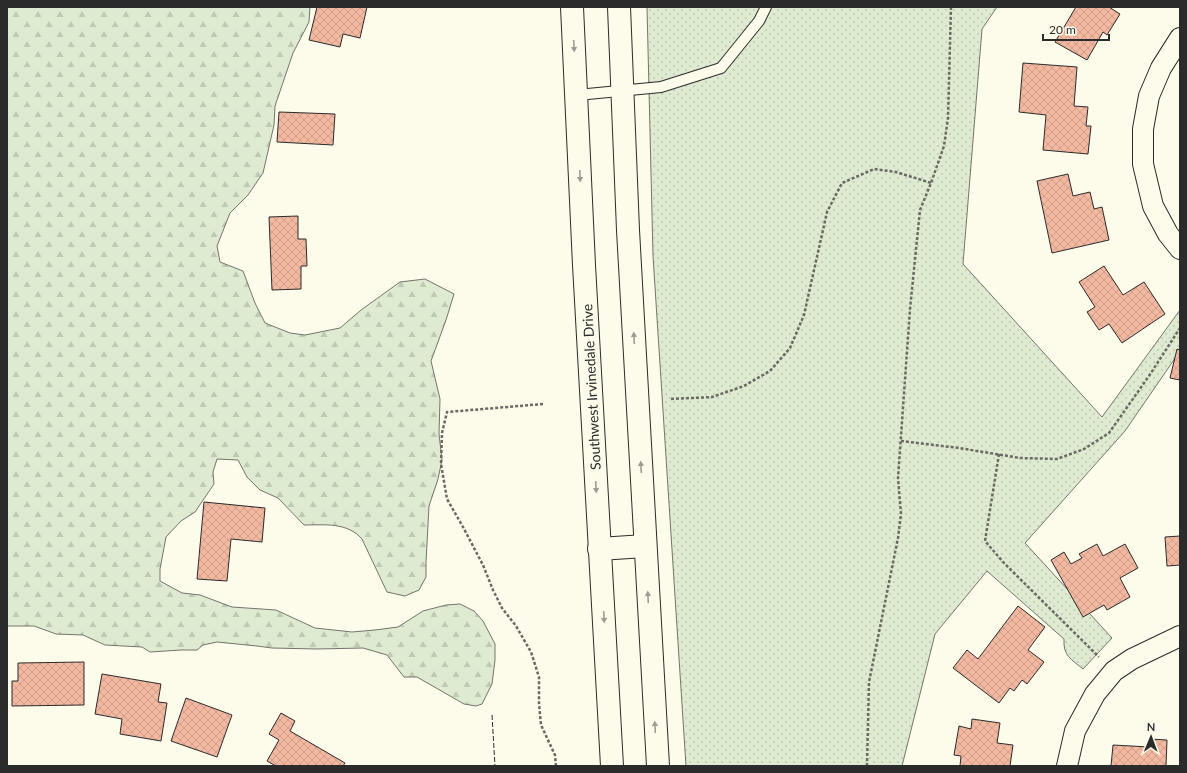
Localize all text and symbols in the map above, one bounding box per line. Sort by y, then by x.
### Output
scale bar [1043,16,1109,42]
text: 20 m [1049,22,1076,37]
one-way arrow [571,40,578,52]
one-way arrow [577,170,584,182]
street label: Southwest Irvinedale Drive [578,304,604,470]
one-way arrow [630,332,637,344]
one-way arrow [638,460,644,473]
one-way arrow [593,481,599,494]
one-way arrow [645,591,652,603]
one-way arrow [600,611,607,623]
north arrow [1131,717,1171,757]
text: N [1147,720,1156,733]
one-way arrow [652,721,659,733]

